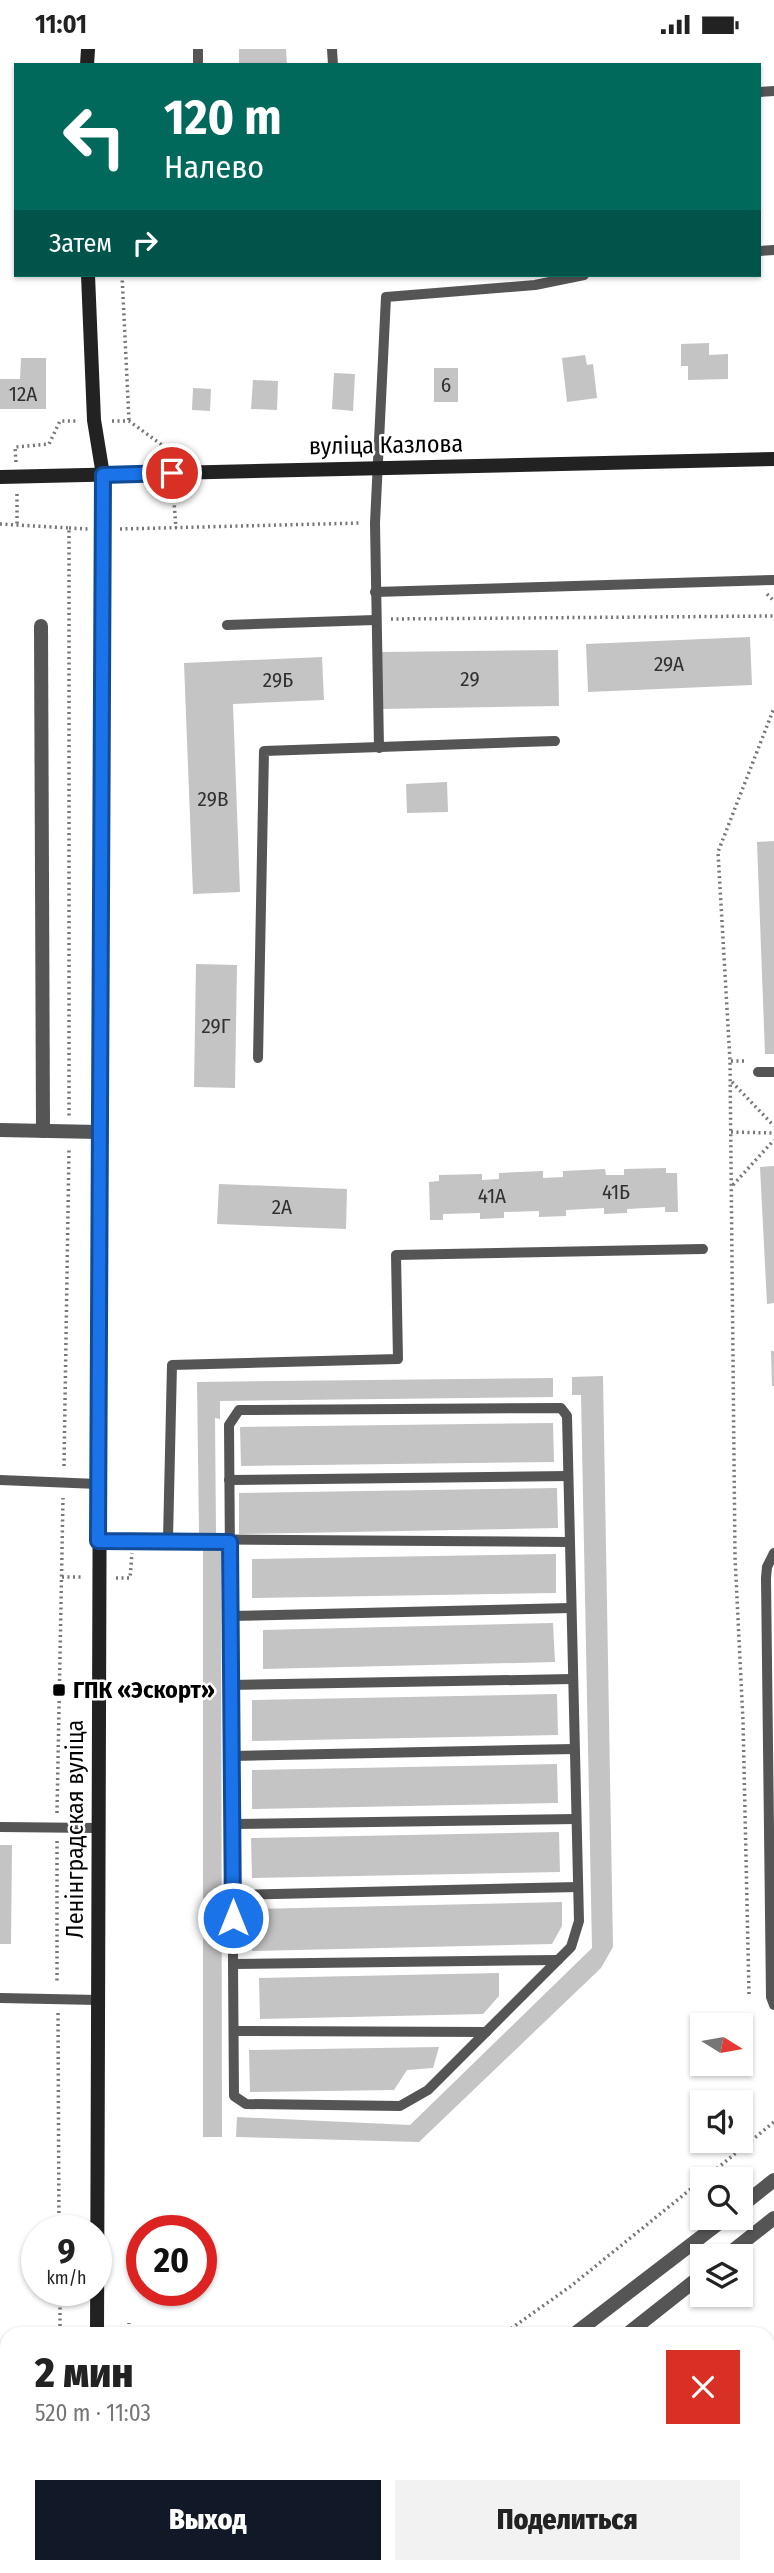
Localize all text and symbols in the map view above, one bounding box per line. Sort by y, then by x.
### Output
text: 11:01 [35,9,87,40]
text: 120 m [164,88,282,147]
icon: left [49,91,140,182]
text: Налево [164,148,264,186]
icon: right [126,224,164,262]
text: Затем [49,228,112,259]
house number: 6 [441,372,451,398]
house number: 12А [9,381,37,407]
street label: вуліца Казлова [309,430,463,460]
pin [142,443,202,503]
icon: arrive [153,454,191,492]
house number: 29А [654,651,684,677]
house number: 29 [460,666,480,692]
house number: 29Б [263,667,293,693]
house number: 29В [198,786,228,812]
house number: 29Г [202,1013,231,1039]
house number: 41Б [602,1179,630,1205]
house number: 41А [478,1183,506,1209]
house number: 2А [272,1194,292,1220]
place label: ГПК «Эскорт» [73,1676,215,1704]
marker: ГПК «Эскорт» [51,1682,67,1698]
street label: Ленінградская вуліца [61,1720,89,1938]
position arrow [196,1881,270,1955]
north arrow [690,2013,752,2075]
map controls [690,2013,753,2307]
button: sound [690,2090,753,2153]
button: search [690,2167,753,2230]
speed limit sign: 20 [126,2215,217,2306]
text: 9 [57,2230,76,2272]
button: layers [690,2244,753,2307]
text: km/h [46,2267,87,2289]
text: 2 мин [35,2348,134,2398]
button: close [666,2350,740,2424]
text: 520 m · 11:03 [35,2399,151,2427]
button: Выход [35,2480,381,2560]
button: Поделиться [395,2480,740,2560]

